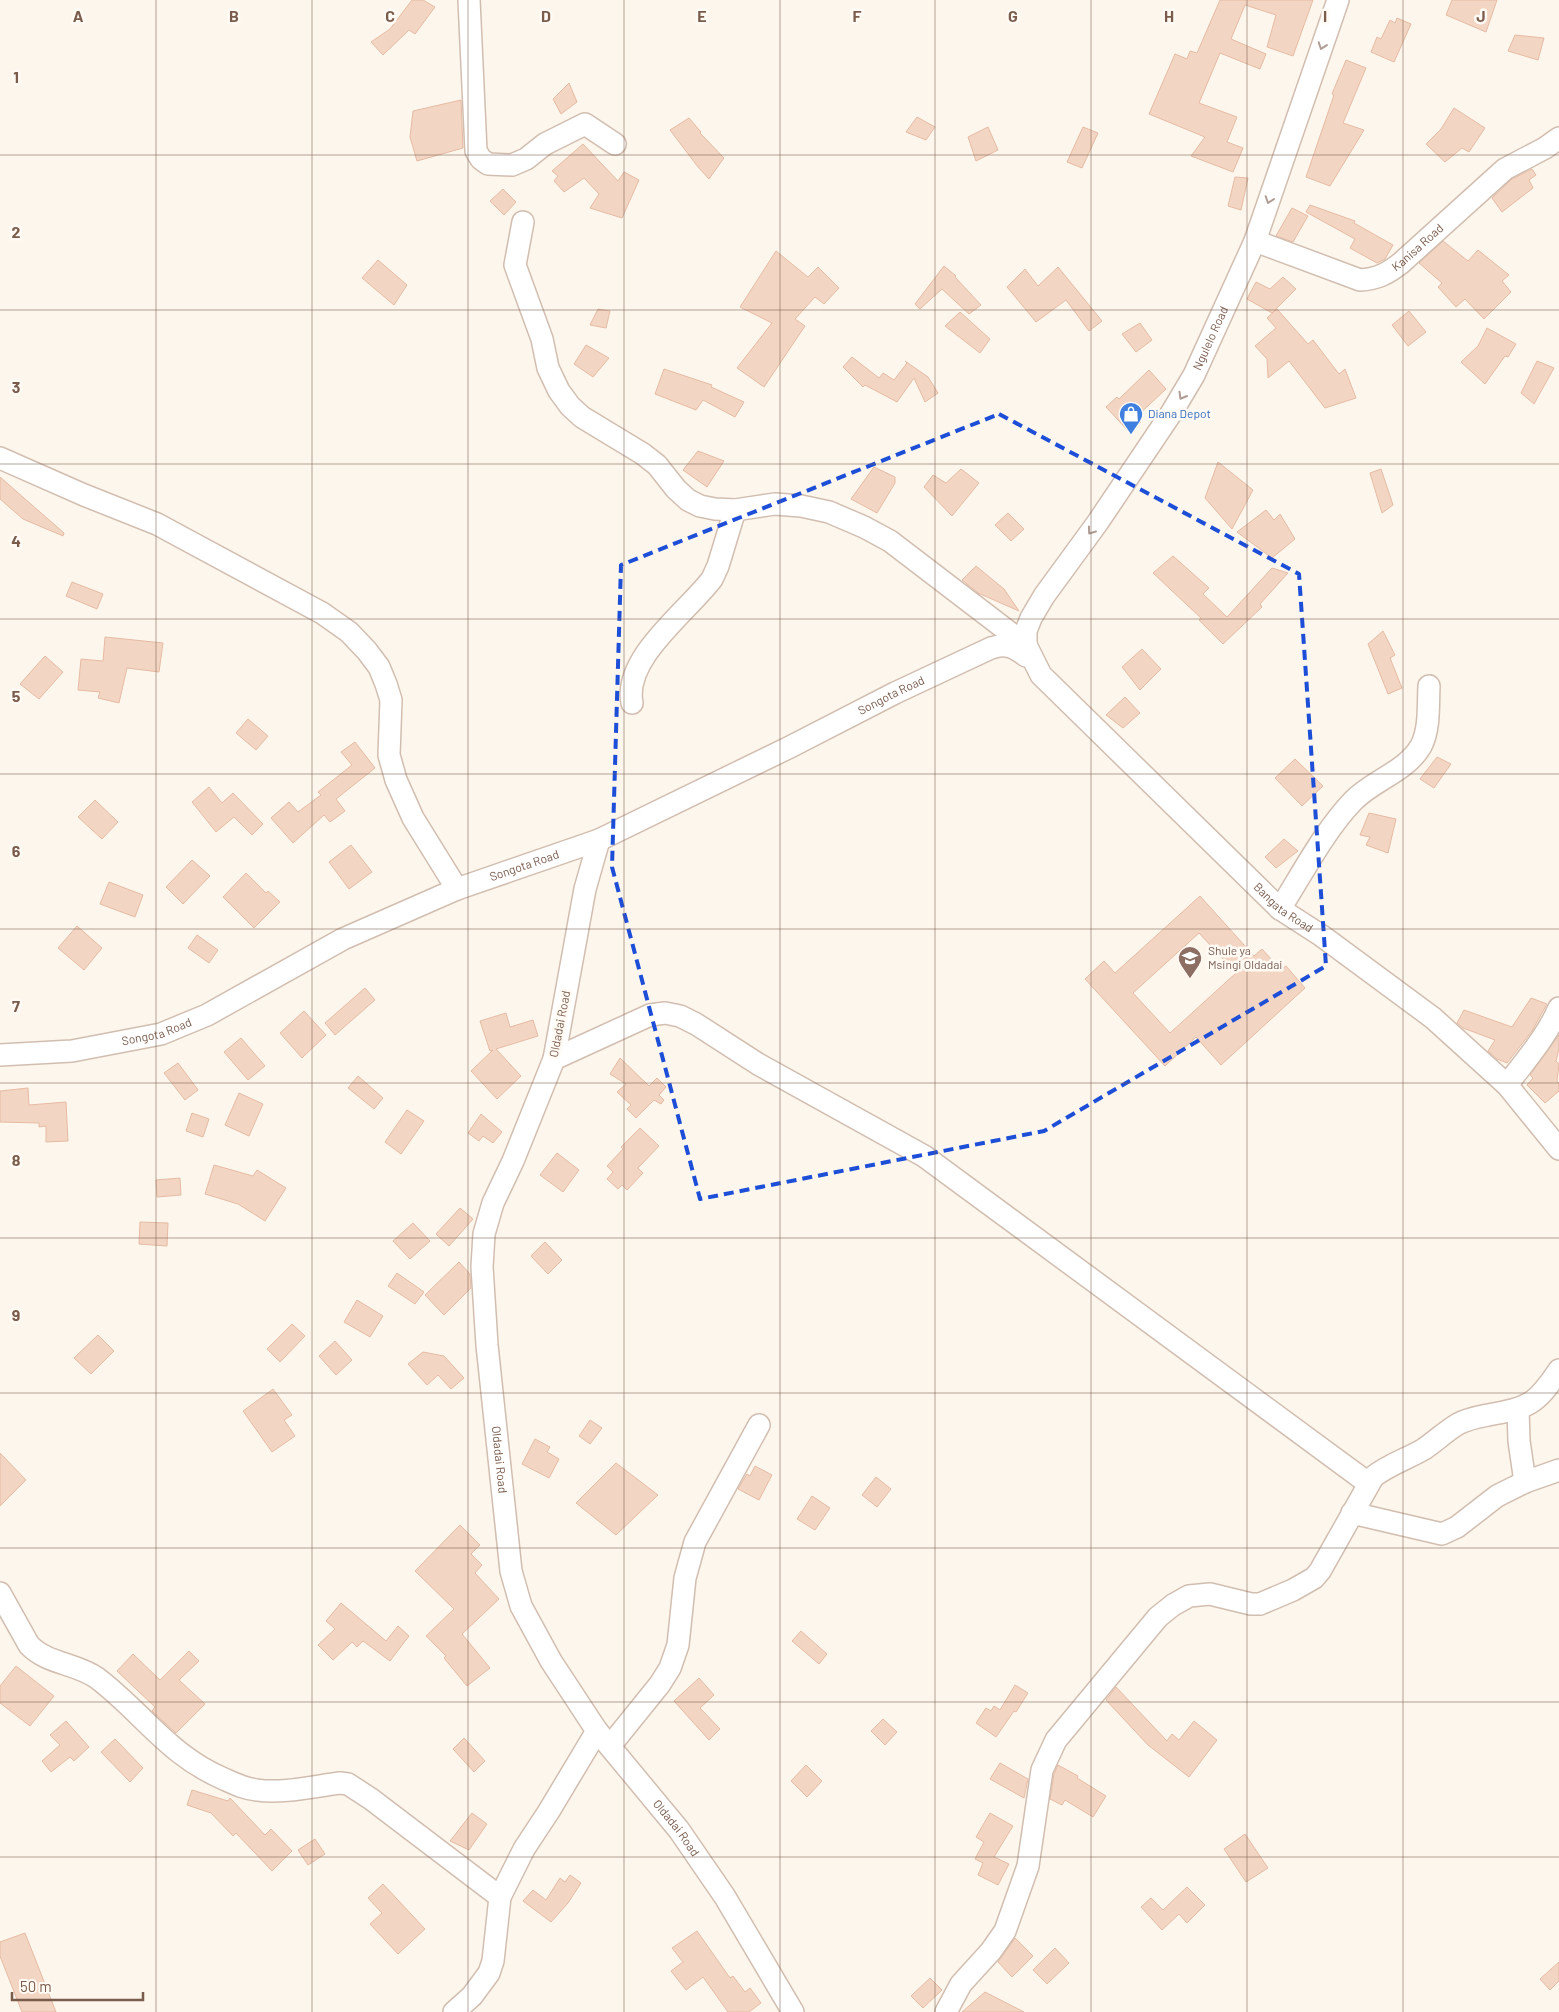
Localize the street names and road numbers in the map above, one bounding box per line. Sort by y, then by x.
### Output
street label: Kanisa Road [1389,220,1446,273]
street label: Ngulelo Road [1189,304,1230,372]
street label: Songota Road [855,672,926,717]
street label: Songota Road [488,846,561,883]
street label: Bangata Road [1251,879,1316,934]
street label: Oldadai Road [546,989,572,1058]
street label: Songota Road [120,1014,193,1047]
street label: Oldadai Road [490,1425,511,1494]
street label: Oldadai Road [651,1796,703,1859]

